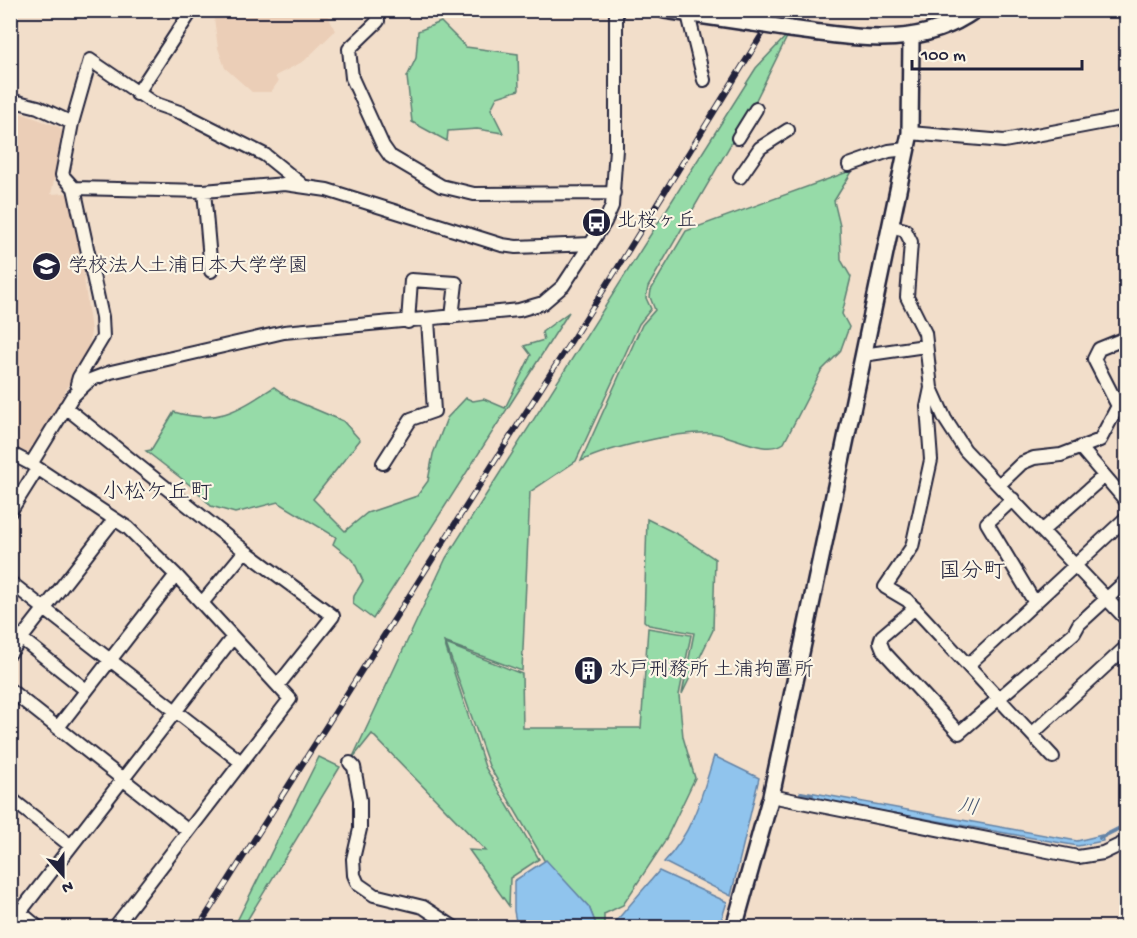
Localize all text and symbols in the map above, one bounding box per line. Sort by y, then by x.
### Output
scale bar [912,33,1082,71]
text: 100 m [920,46,966,67]
bus stop icon: 北桜ヶ丘 [580,206,612,238]
place label: 北桜ヶ丘 [617,210,697,234]
school or university icon: 学校法人土浦日本大学学園 [31,251,63,283]
place label: 学校法人土浦日本大学学園 [68,255,308,279]
district label: 小松ケ丘町 [102,480,212,507]
district label: 国分町 [939,560,1005,586]
building icon: 水戸刑務所 土浦拘置所 [572,655,604,687]
place label: 水戸刑務所 土浦拘置所 [609,658,814,683]
water label: 川 [955,794,981,823]
north arrow [33,845,93,905]
text: N [58,875,75,897]

